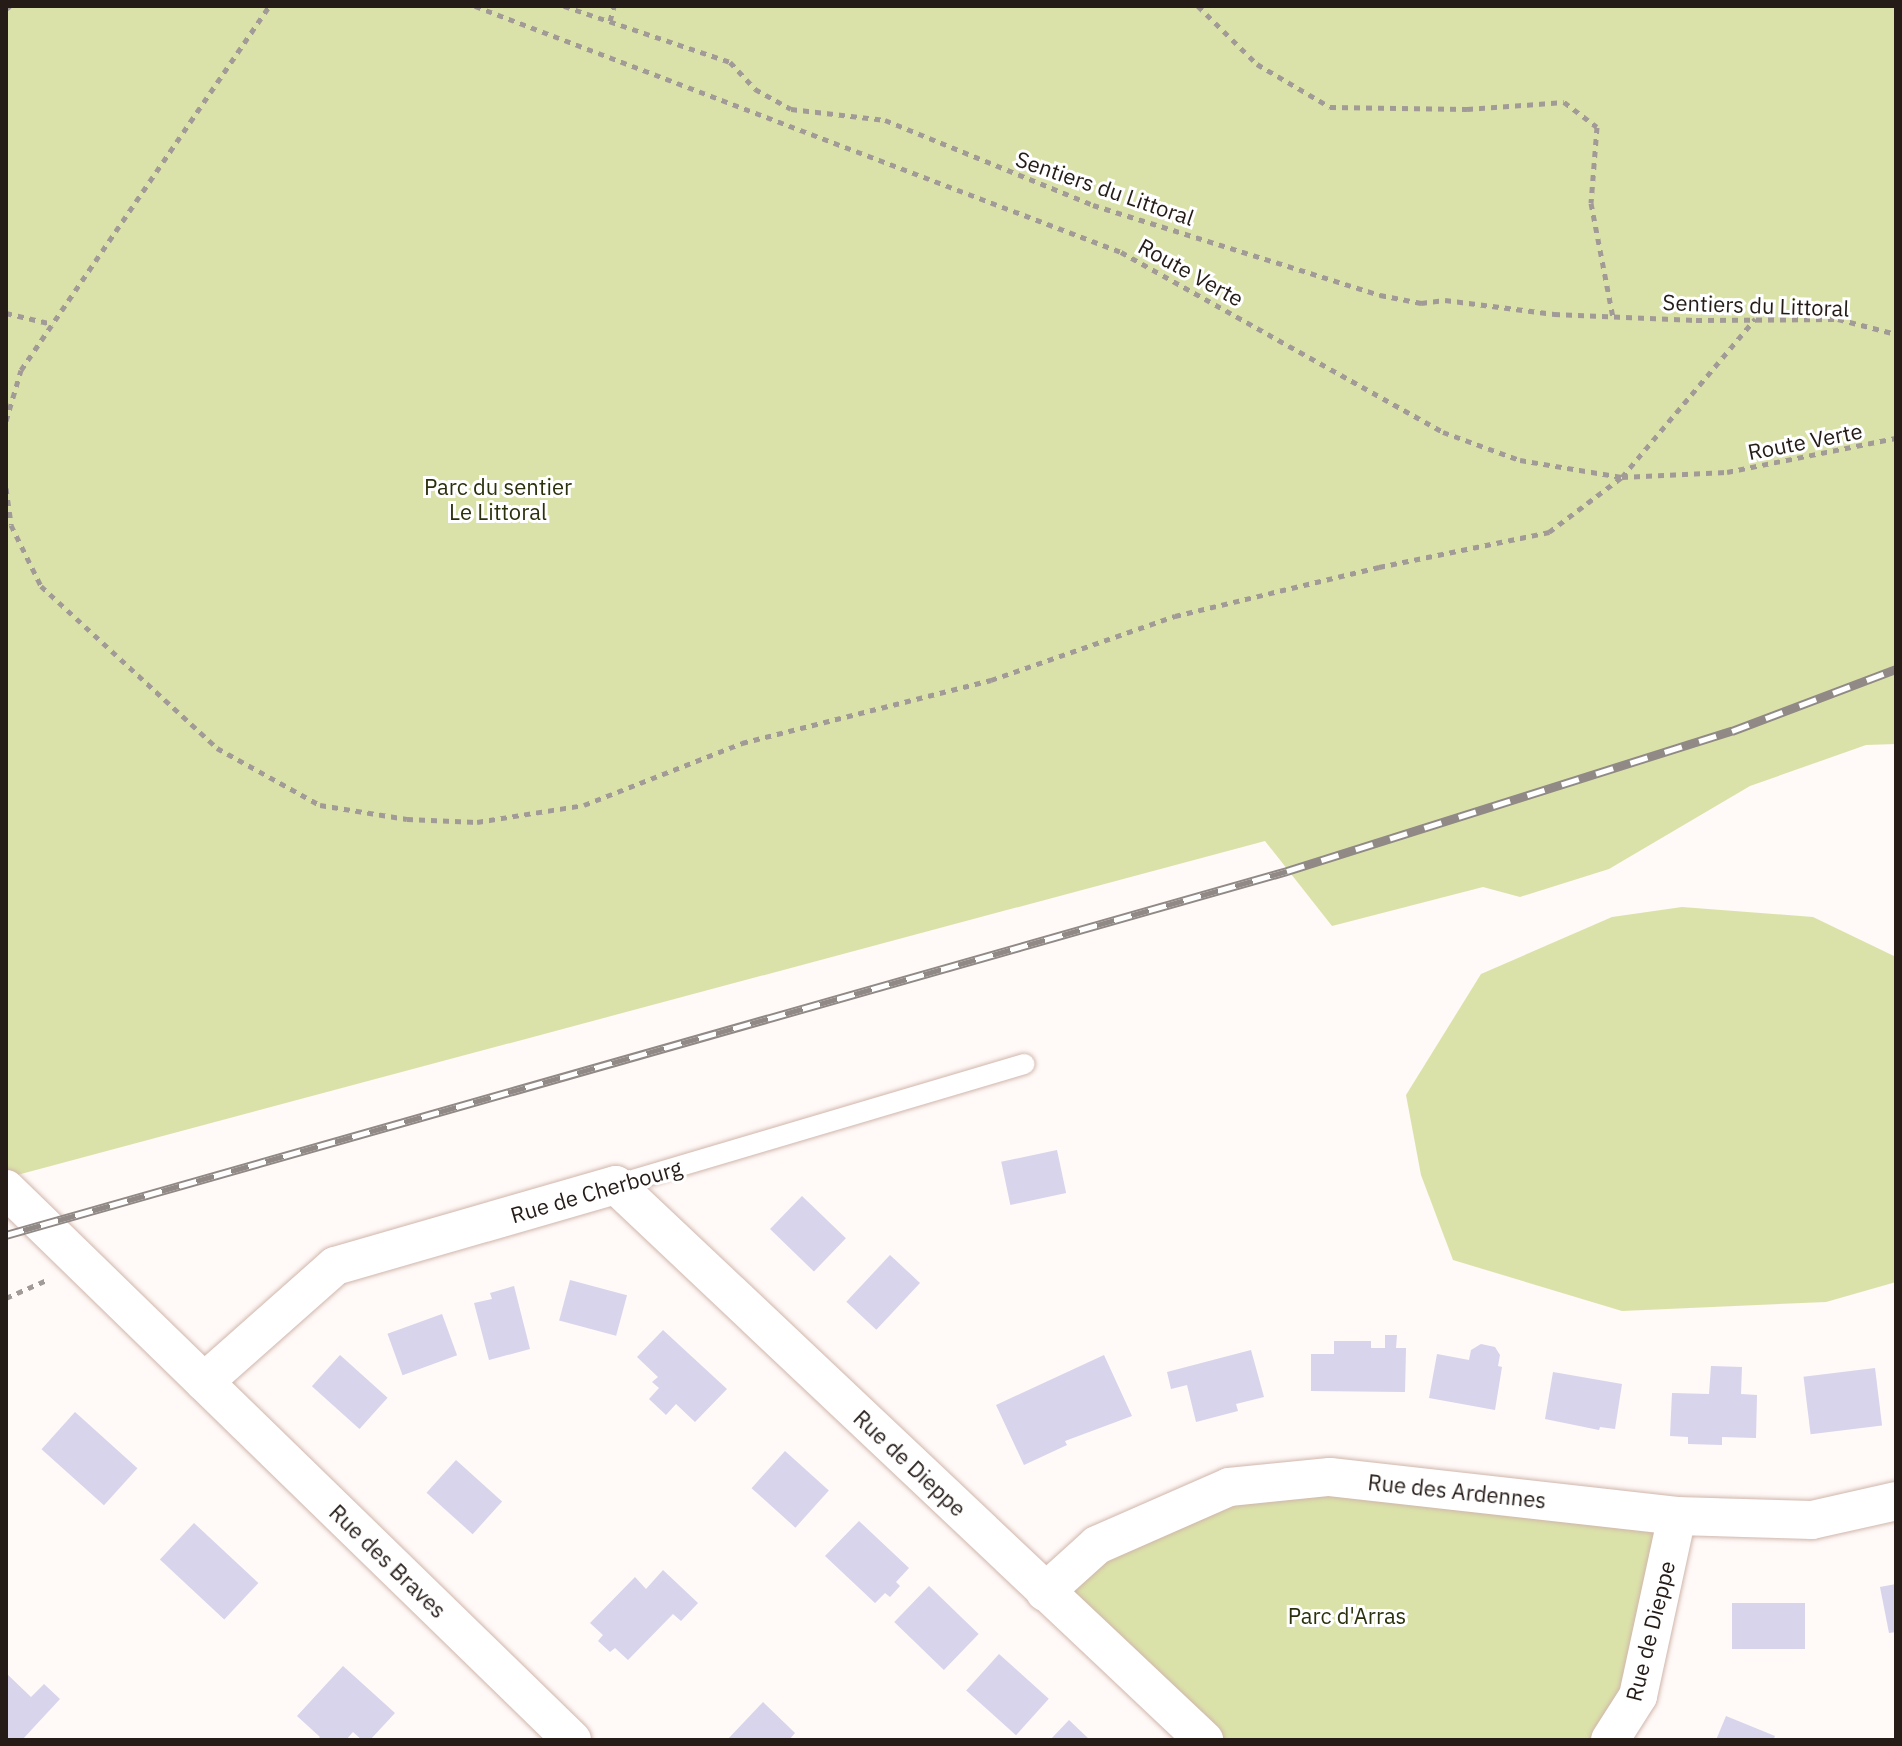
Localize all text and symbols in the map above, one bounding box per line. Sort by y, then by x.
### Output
street label: Sentiers du Littoral [1012,145,1198,231]
street label: Route Verte [1134,232,1248,312]
street label: Sentiers du Littoral [1662,289,1850,321]
street label: Route Verte [1745,417,1865,465]
park label: Parc du sentier Le Littoral [424,473,572,524]
street label: Rue de Cherbourg [507,1154,685,1228]
street label: Rue de Dieppe [848,1404,972,1522]
street label: Rue des Ardennes [1366,1469,1548,1513]
street label: Rue des Braves [324,1499,452,1623]
street label: Rue de Dieppe [1620,1558,1680,1704]
park label: Parc d'Arras [1288,1603,1406,1629]

